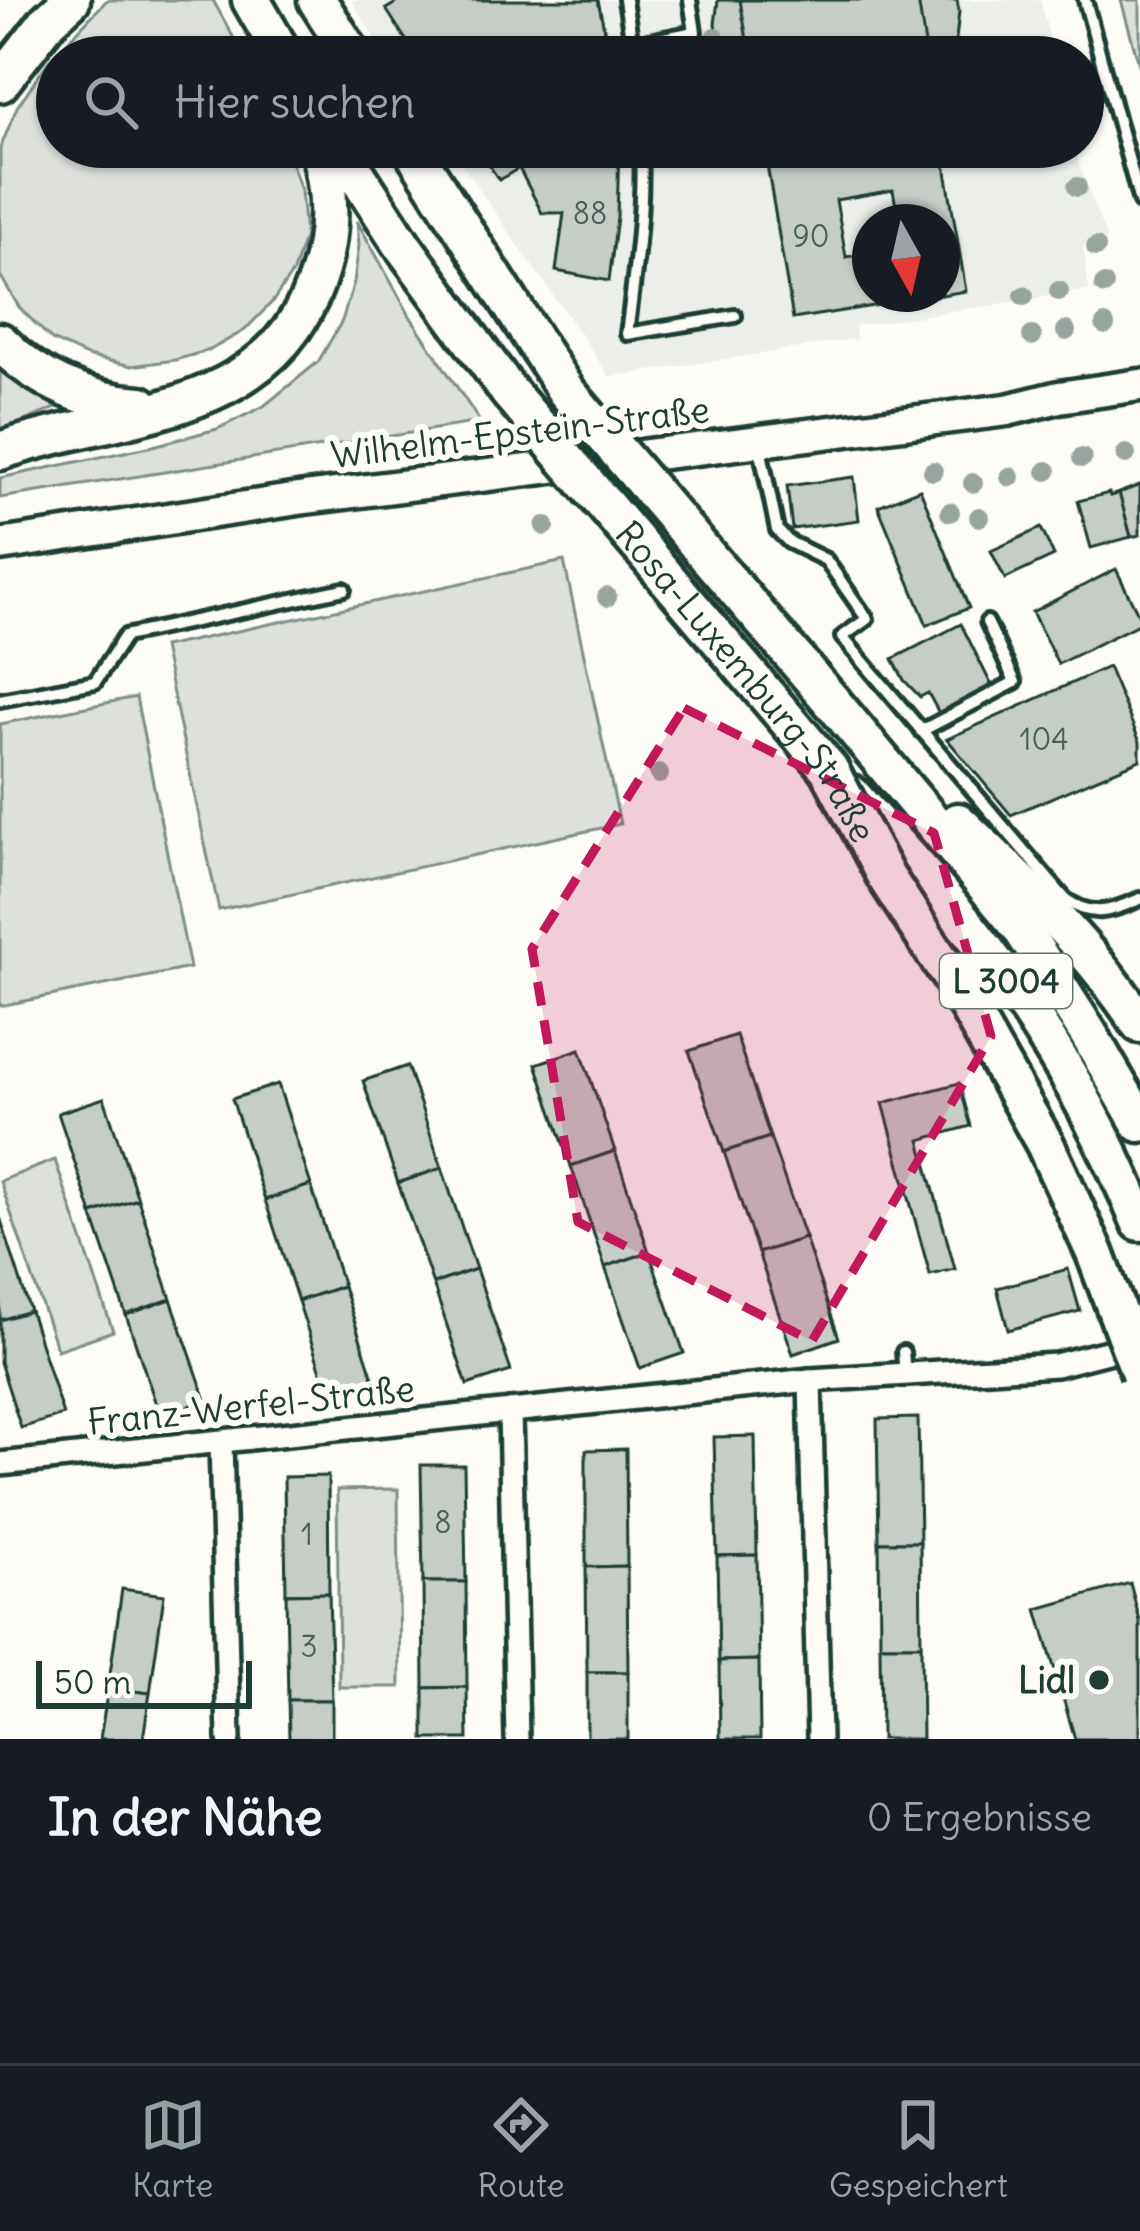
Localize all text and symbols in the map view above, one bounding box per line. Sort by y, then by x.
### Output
search box [36,36,1104,168]
icon: search [78,69,144,135]
text: Hier suchen [174,74,415,130]
house number: 88 [573,194,607,232]
north arrow [852,204,960,312]
house number: 90 [793,217,830,255]
street label: Wilhelm-Epstein-Straße [328,387,712,478]
street label: Rosa-Luxemburg-Straße [606,512,885,850]
house number: 104 [1020,720,1069,758]
road number: L 3004 [940,954,1072,1008]
street label: Franz-Werfel-Straße [85,1366,417,1445]
house number: 8 [434,1503,452,1541]
house number: 1 [301,1515,313,1553]
house number: 3 [300,1627,318,1665]
scale bar [36,1655,252,1708]
place label: Lidl [1018,1658,1075,1703]
text: 50 m [54,1661,131,1703]
marker: Lidl [1086,1667,1112,1693]
text: In der Nähe [48,1785,323,1849]
text: 0 Ergebnisse [867,1793,1092,1842]
tab: Karte [132,2092,213,2206]
tab: Route [478,2092,565,2206]
tab: Gespeichert [829,2092,1008,2206]

